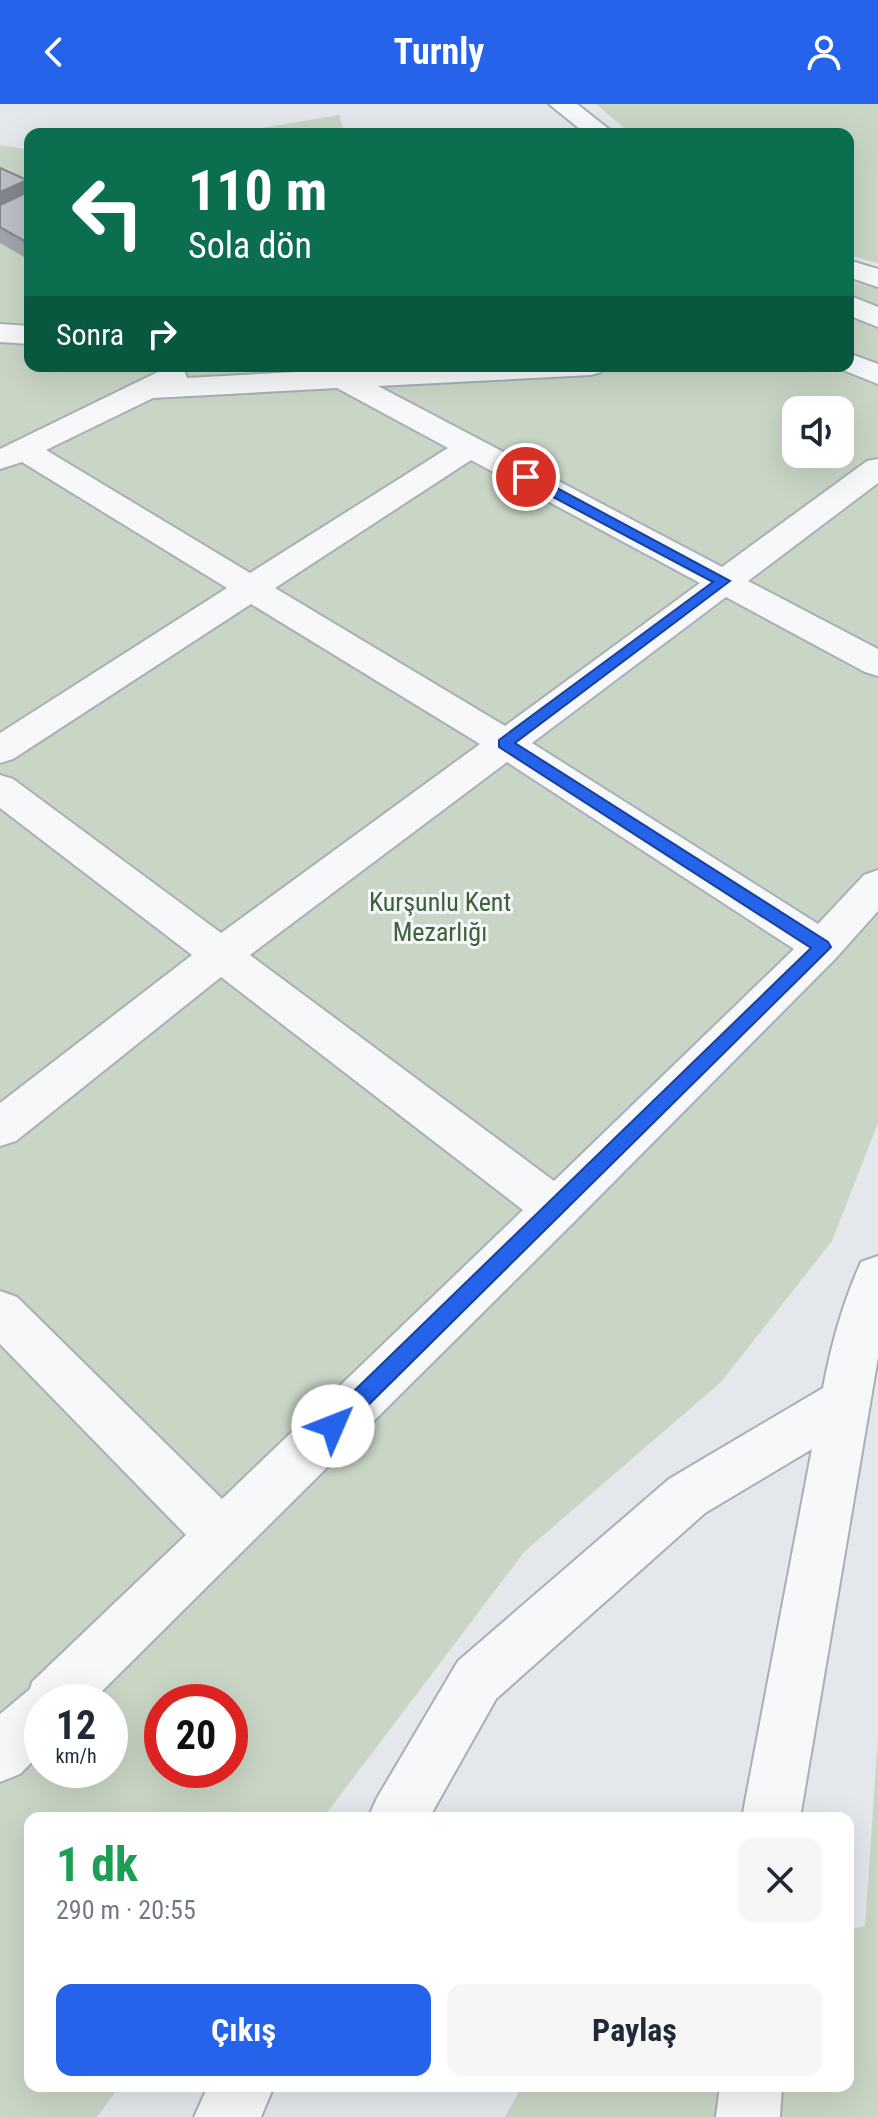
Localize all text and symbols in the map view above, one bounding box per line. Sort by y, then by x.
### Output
icon: back [32,30,76,74]
icon: person [802,30,846,74]
text: Turnly [394,31,484,73]
text: 110 m [188,158,327,224]
icon: left [56,160,160,264]
text: Sola dön [188,225,312,267]
icon: right [140,312,184,356]
text: Sonra [56,317,124,352]
map controls [782,396,854,468]
button: sound [782,396,854,468]
pin [492,443,560,511]
icon: arrive [504,455,548,499]
park label: Kurşunlu Kent Mezarlığı [369,887,511,947]
position arrow [291,1384,375,1468]
speed limit sign: 20 [144,1684,248,1788]
text: 12 [56,1702,96,1749]
text: km/h [55,1744,97,1768]
text: 1 dk [56,1836,138,1893]
button: close [738,1838,822,1922]
text: 290 m · 20:55 [56,1895,196,1925]
button: Çıkış [56,1984,431,2076]
button: Paylaş [447,1984,822,2076]

